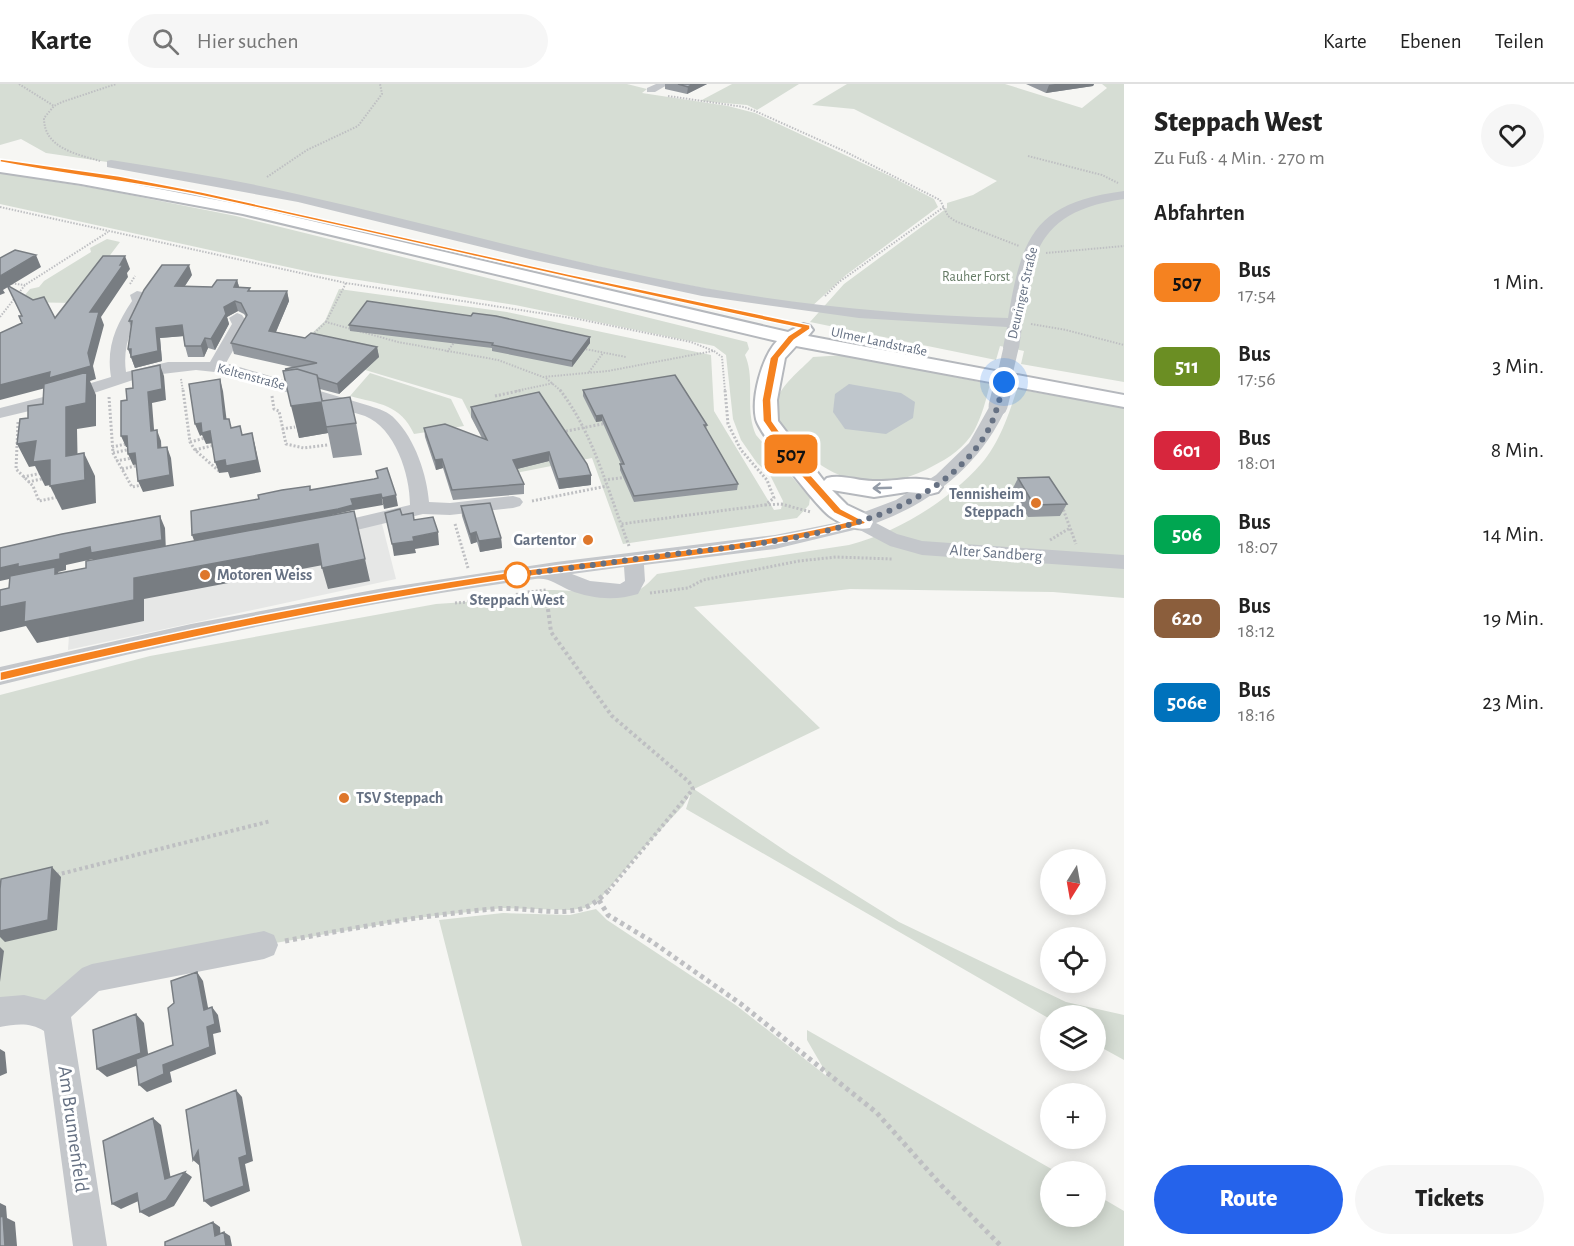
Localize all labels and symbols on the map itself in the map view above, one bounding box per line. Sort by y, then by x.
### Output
street label: Deuringer Straße [1006,246,1040,340]
park label: Rauher Forst [942,270,1011,284]
street label: Ulmer Landstraße [830,325,928,359]
street label: Keltenstraße [215,361,287,393]
your location [989,367,1019,397]
line badge: 507 [756,434,826,473]
one-way arrow [873,483,893,494]
place label: Tennisheim Steppach [949,486,1024,520]
marker: Tennisheim Steppach [1029,496,1043,510]
place label: Gartentor [513,532,576,548]
marker: Gartentor [581,533,595,547]
street label: Alter Sandberg [949,542,1043,564]
marker: Steppach West [504,562,530,588]
place label: Motoren Weiss [217,567,312,583]
marker: Motoren Weiss [198,568,212,582]
place label: Steppach West [470,592,565,608]
place label: TSV Steppach [356,790,443,806]
marker: TSV Steppach [337,791,351,805]
north arrow [1040,849,1106,915]
street label: Am Brunnenfeld [54,1064,92,1194]

